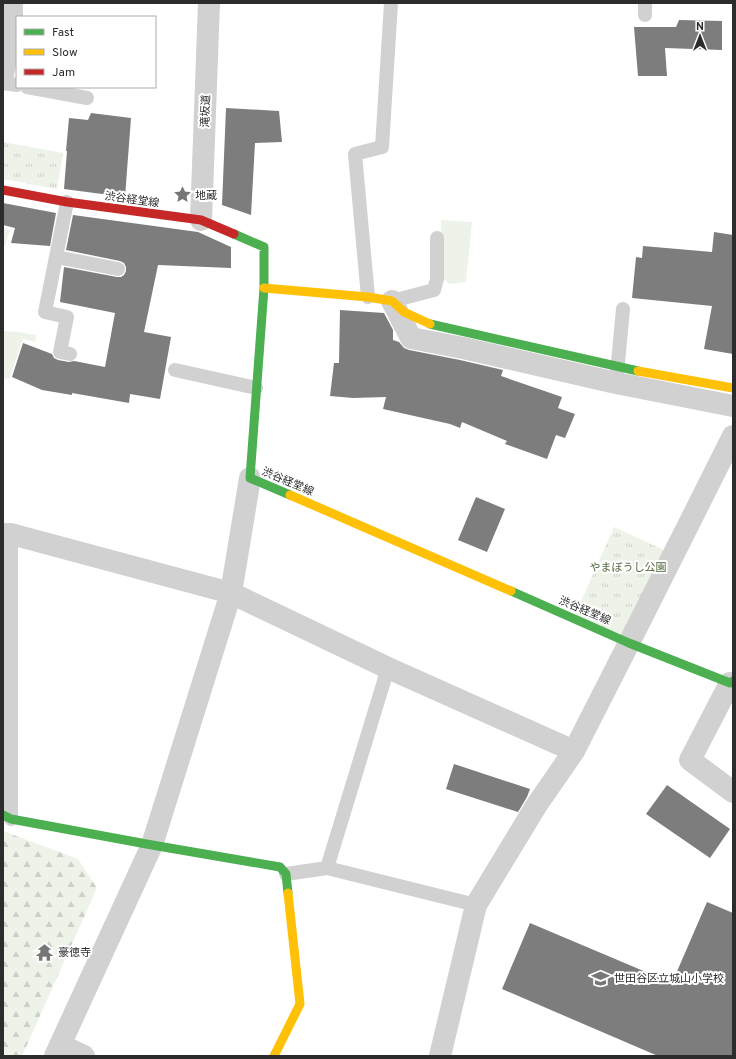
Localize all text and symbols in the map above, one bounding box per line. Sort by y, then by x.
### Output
legend [16,16,156,88]
north arrow [680,16,720,56]
text: N [696,20,704,34]
text: Fast [52,25,74,41]
text: Slow [52,45,78,61]
text: Jam [52,65,75,81]
street label: 滝坂道 [198,94,214,128]
place icon: 地蔵 [172,185,192,205]
street label: 渋谷経堂線 [104,189,160,211]
place label: 地蔵 [195,189,217,203]
street label: 渋谷経堂線 [260,465,316,499]
park label: やまぼうし公園 [590,561,667,575]
street label: 渋谷経堂線 [557,594,613,628]
temple icon: 豪徳寺 [35,942,55,962]
place label: 豪徳寺 [58,946,91,960]
school or university icon: 世田谷区立城山小学校 [591,968,611,988]
place label: 世田谷区立城山小学校 [614,972,724,986]

